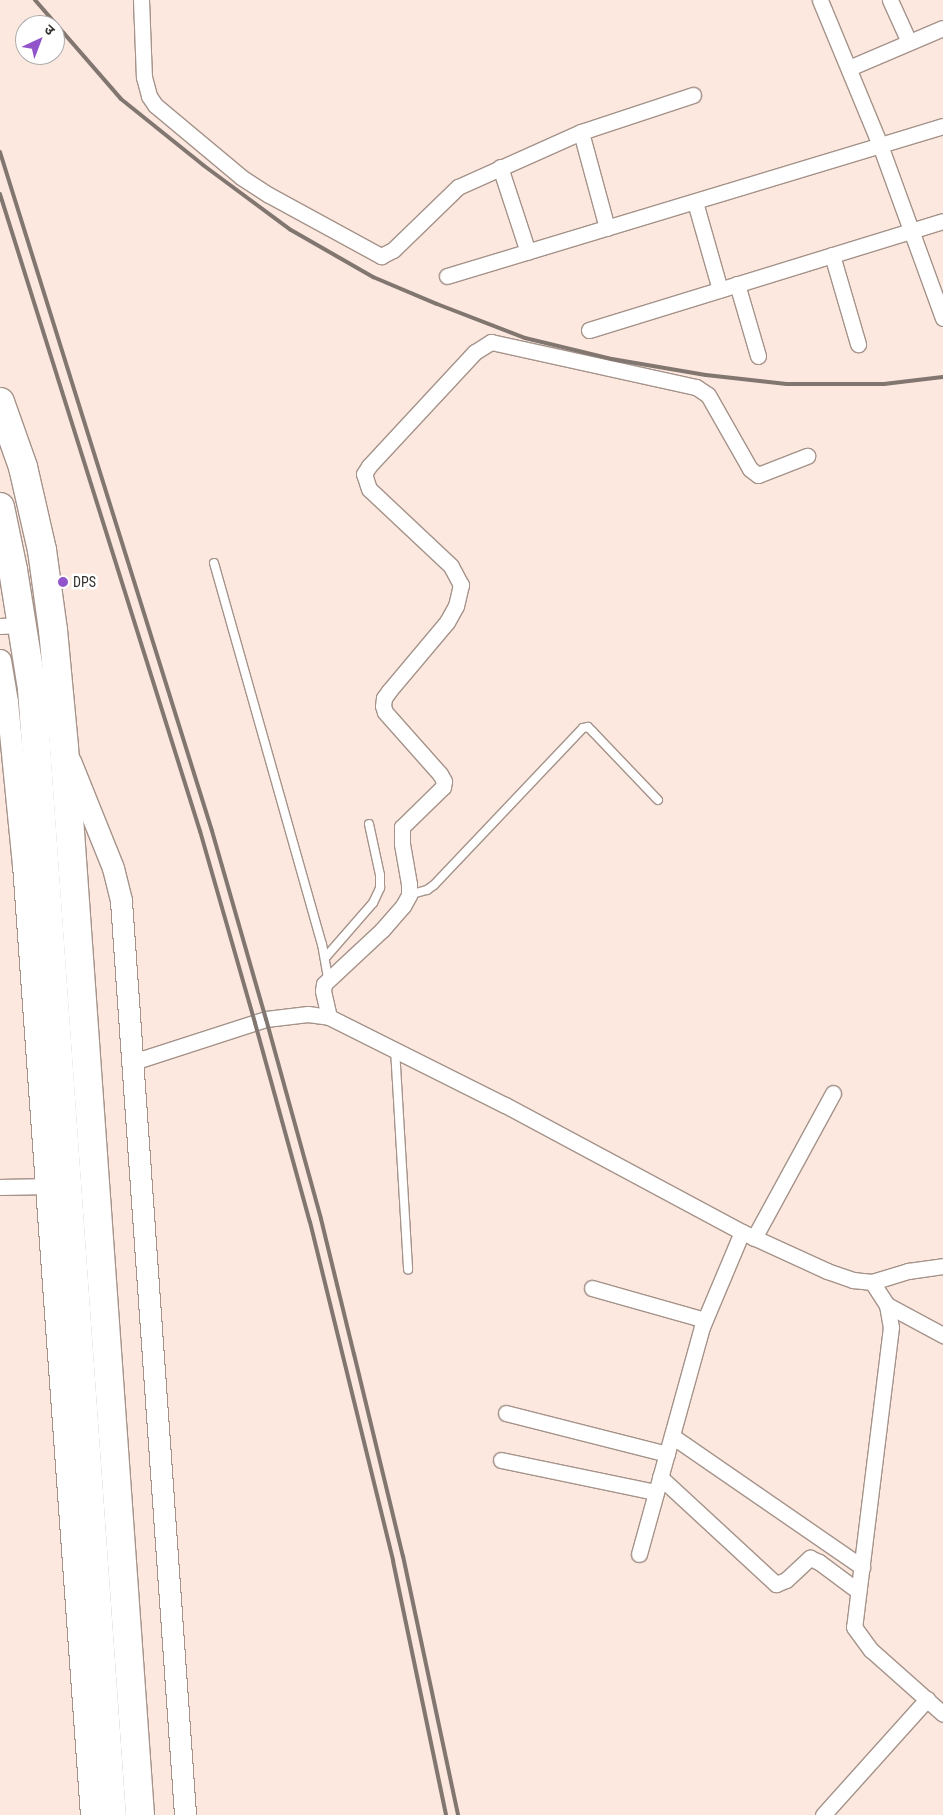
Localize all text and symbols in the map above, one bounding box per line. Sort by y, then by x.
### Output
north arrow [15,15,65,65]
text: उ [41,21,58,38]
place label: DPS [73,574,96,590]
marker: DPS [57,576,69,588]

